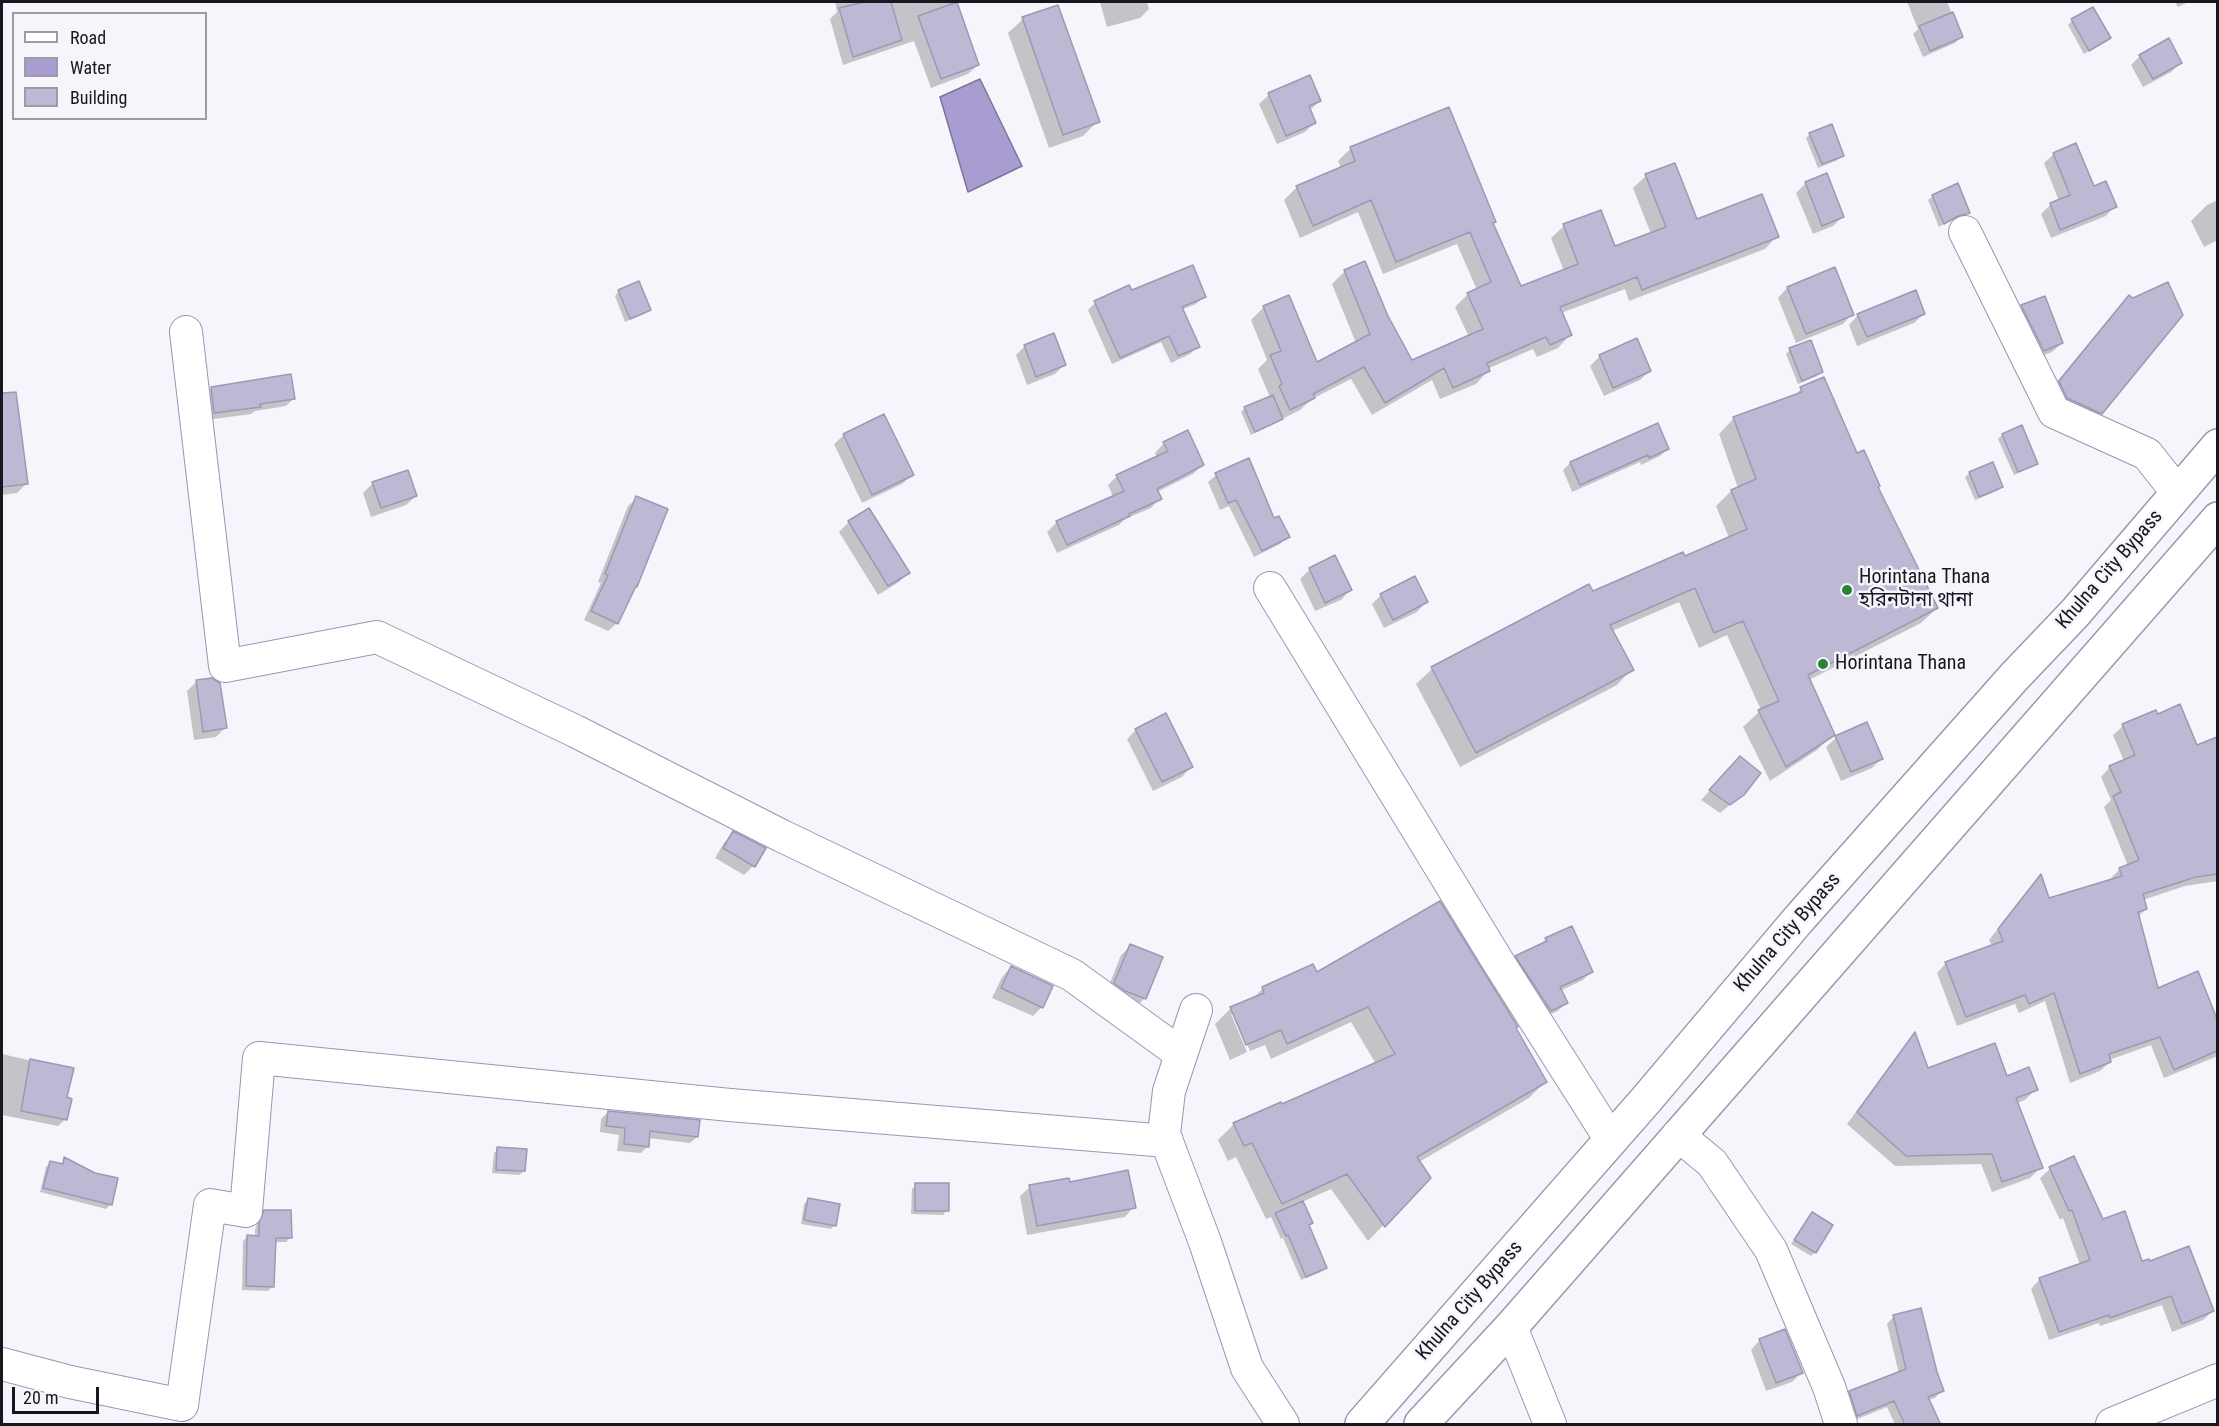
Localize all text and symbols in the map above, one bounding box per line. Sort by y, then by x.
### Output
legend [12,12,207,120]
text: Road [70,27,106,48]
text: Water [70,57,111,78]
text: Building [70,87,127,108]
street label: Khulna City Bypass [2052,505,2168,635]
place label: Horintana Thana হরিনটানা থানা [1859,566,1990,613]
marker: Horintana Thana হরিনটানা থানা [1840,583,1854,597]
place label: Horintana Thana [1835,652,1966,676]
marker: Horintana Thana [1816,657,1830,671]
street label: Khulna City Bypass [1730,868,1846,998]
street label: Khulna City Bypass [1412,1236,1528,1366]
scale bar [15,1375,102,1413]
text: 20 m [23,1387,58,1408]

